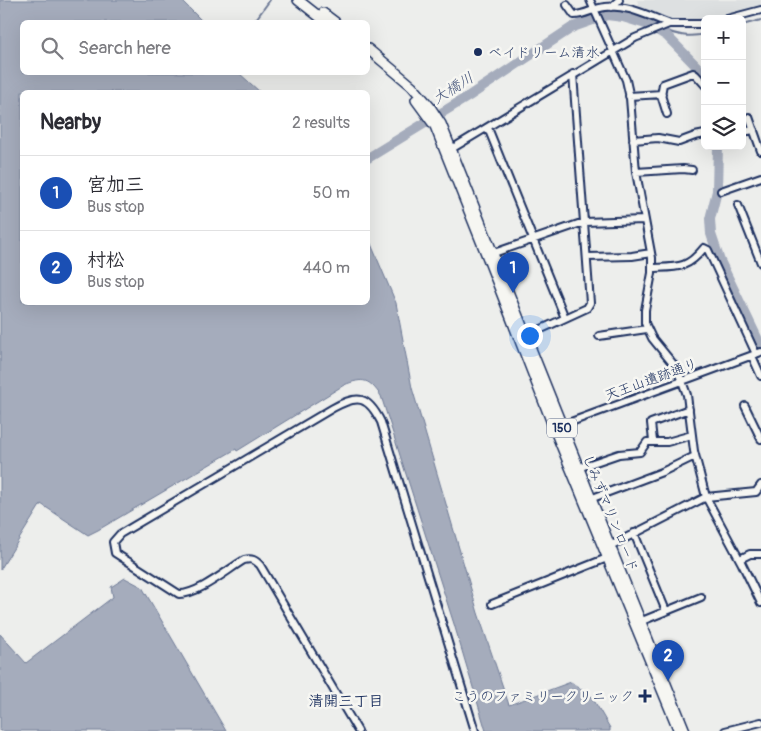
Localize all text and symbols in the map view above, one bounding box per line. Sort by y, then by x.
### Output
map controls [701,15,746,150]
button: + [701,15,746,60]
search box [20,20,370,75]
icon: search [38,34,66,62]
text: Search here [78,36,171,60]
place label: ベイドリーム清水 [488,44,599,61]
marker: ベイドリーム清水 [472,46,484,58]
button: − [701,60,746,105]
water label: 大橋川 [429,68,477,108]
button: layers [701,105,746,150]
text: Nearby [40,109,101,136]
text: 2 results [292,113,350,133]
text: 宮加三 [87,173,144,197]
text: 1 [53,183,59,203]
text: 50 m [313,183,350,203]
text: Bus stop [87,197,145,217]
text: 村松 [87,248,125,272]
pin: 1 [497,252,529,293]
text: 2 [52,258,60,278]
text: 440 m [303,258,350,278]
text: Bus stop [87,272,145,292]
your location [517,323,543,349]
street label: 天王山遺跡通り [602,355,700,404]
road number: 150 [547,418,577,438]
street label: しみずマリンロード [579,452,642,575]
pin: 2 [652,640,684,681]
place label: こうのファミリークリニック [452,688,634,705]
marker: こうのファミリークリニック [638,689,652,703]
district label: 清開三丁目 [308,692,384,711]

